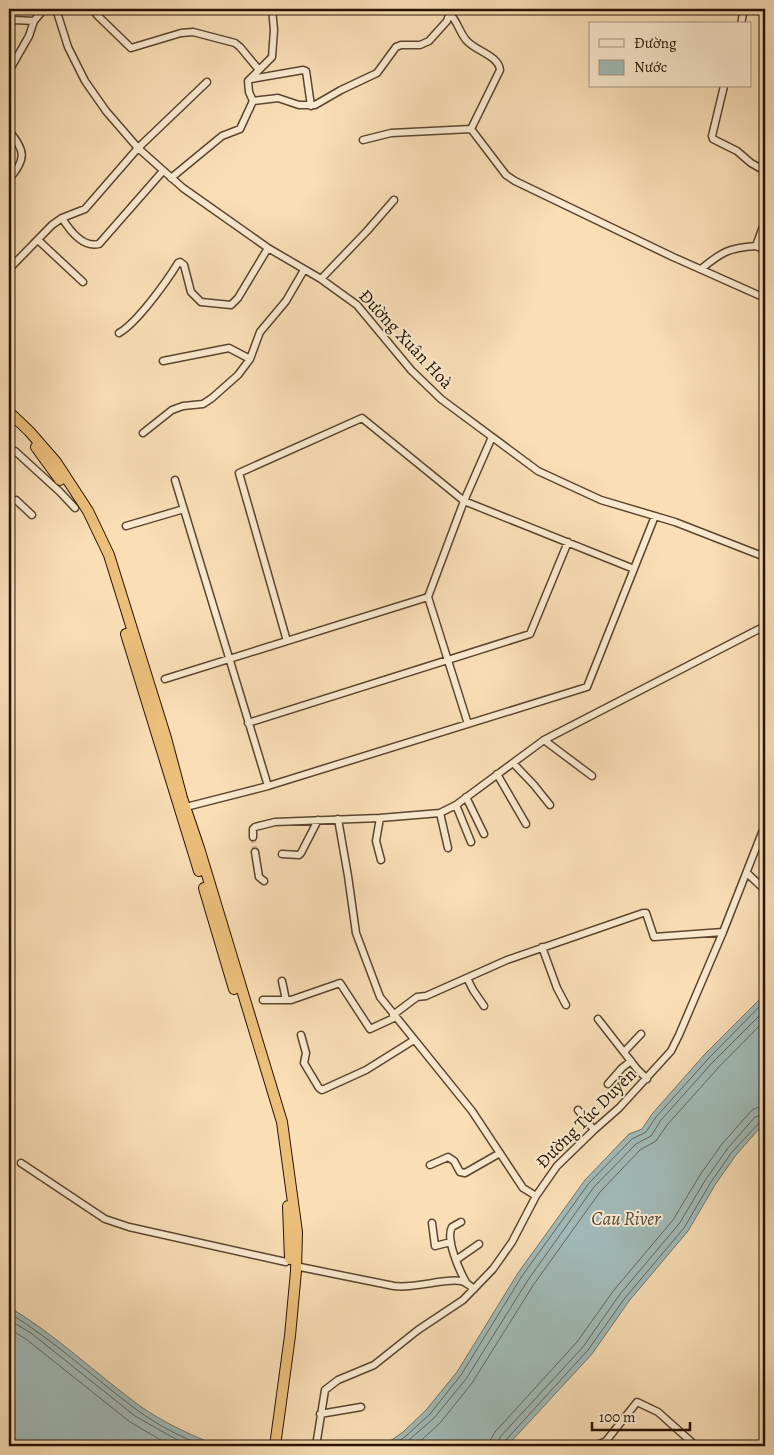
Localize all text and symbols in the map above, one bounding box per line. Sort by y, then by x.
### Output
legend [589,22,752,88]
text: Đường [634,33,677,53]
text: Nước [634,57,667,77]
street label: Đường Xuân Hoà [354,284,459,394]
street label: Đường Túc Duyên [531,1062,642,1173]
water label: Cau River [591,1206,662,1232]
scale bar [592,1400,689,1432]
text: 100 m [599,1407,636,1427]

